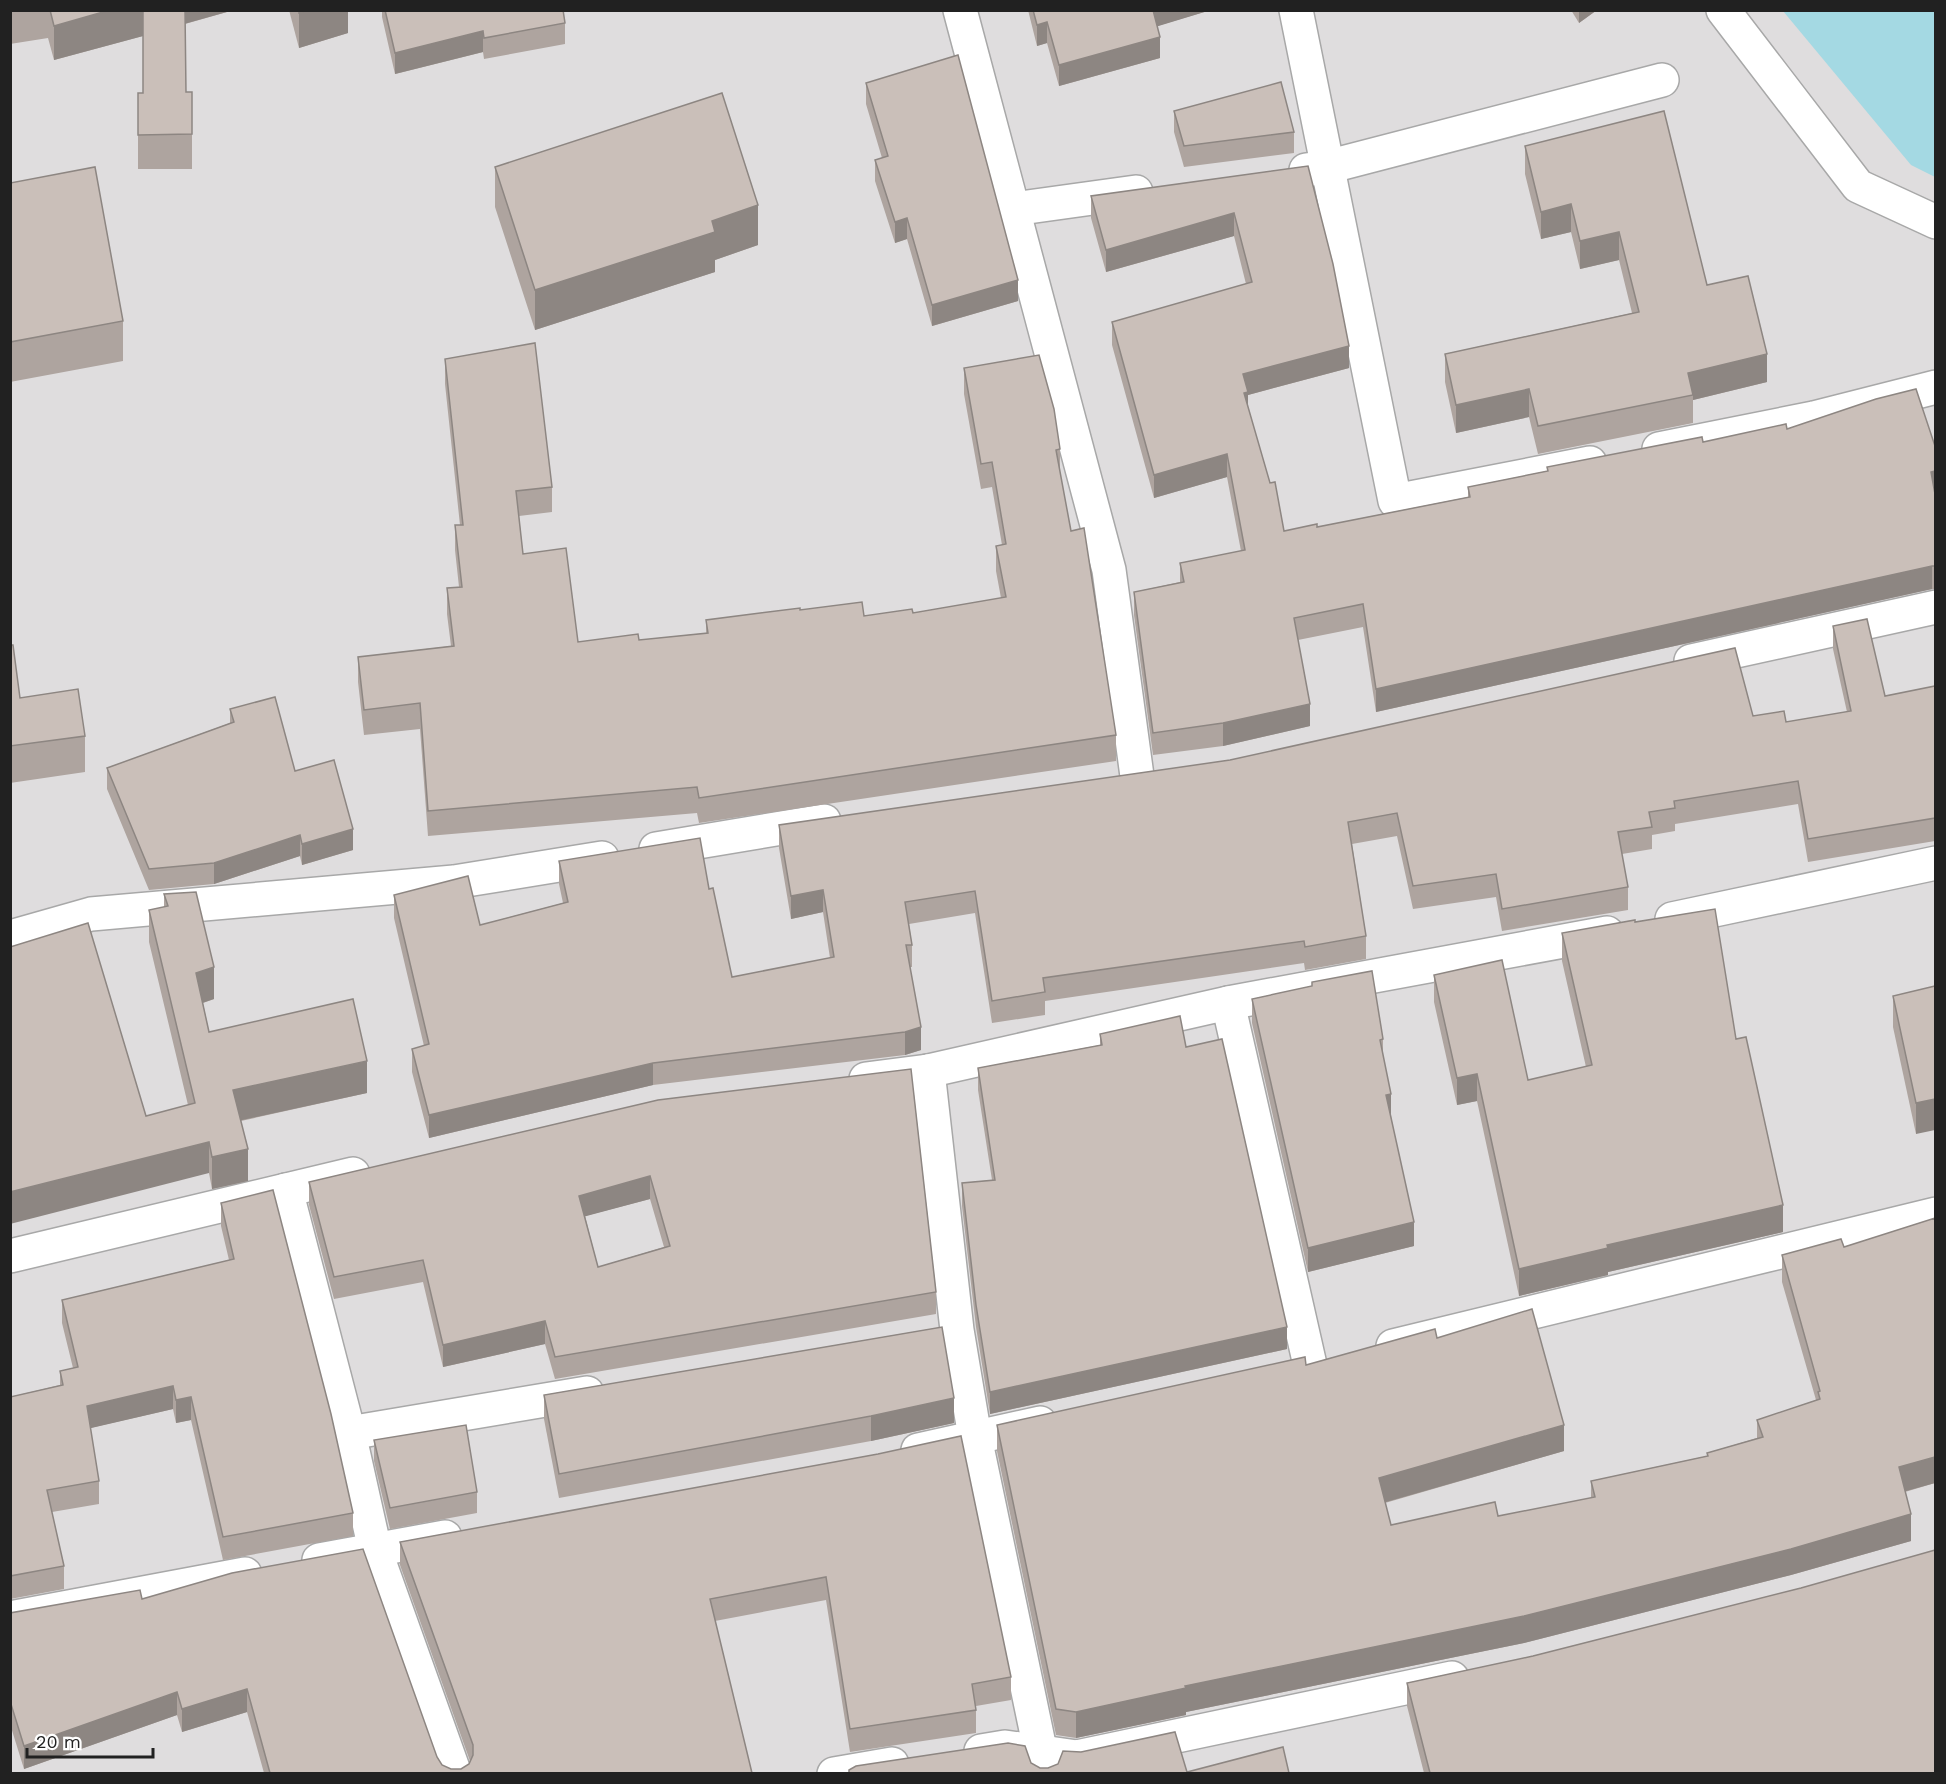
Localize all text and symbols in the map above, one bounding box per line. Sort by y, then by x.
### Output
scale bar [27,1721,153,1759]
text: 20 m [36,1731,81,1752]

